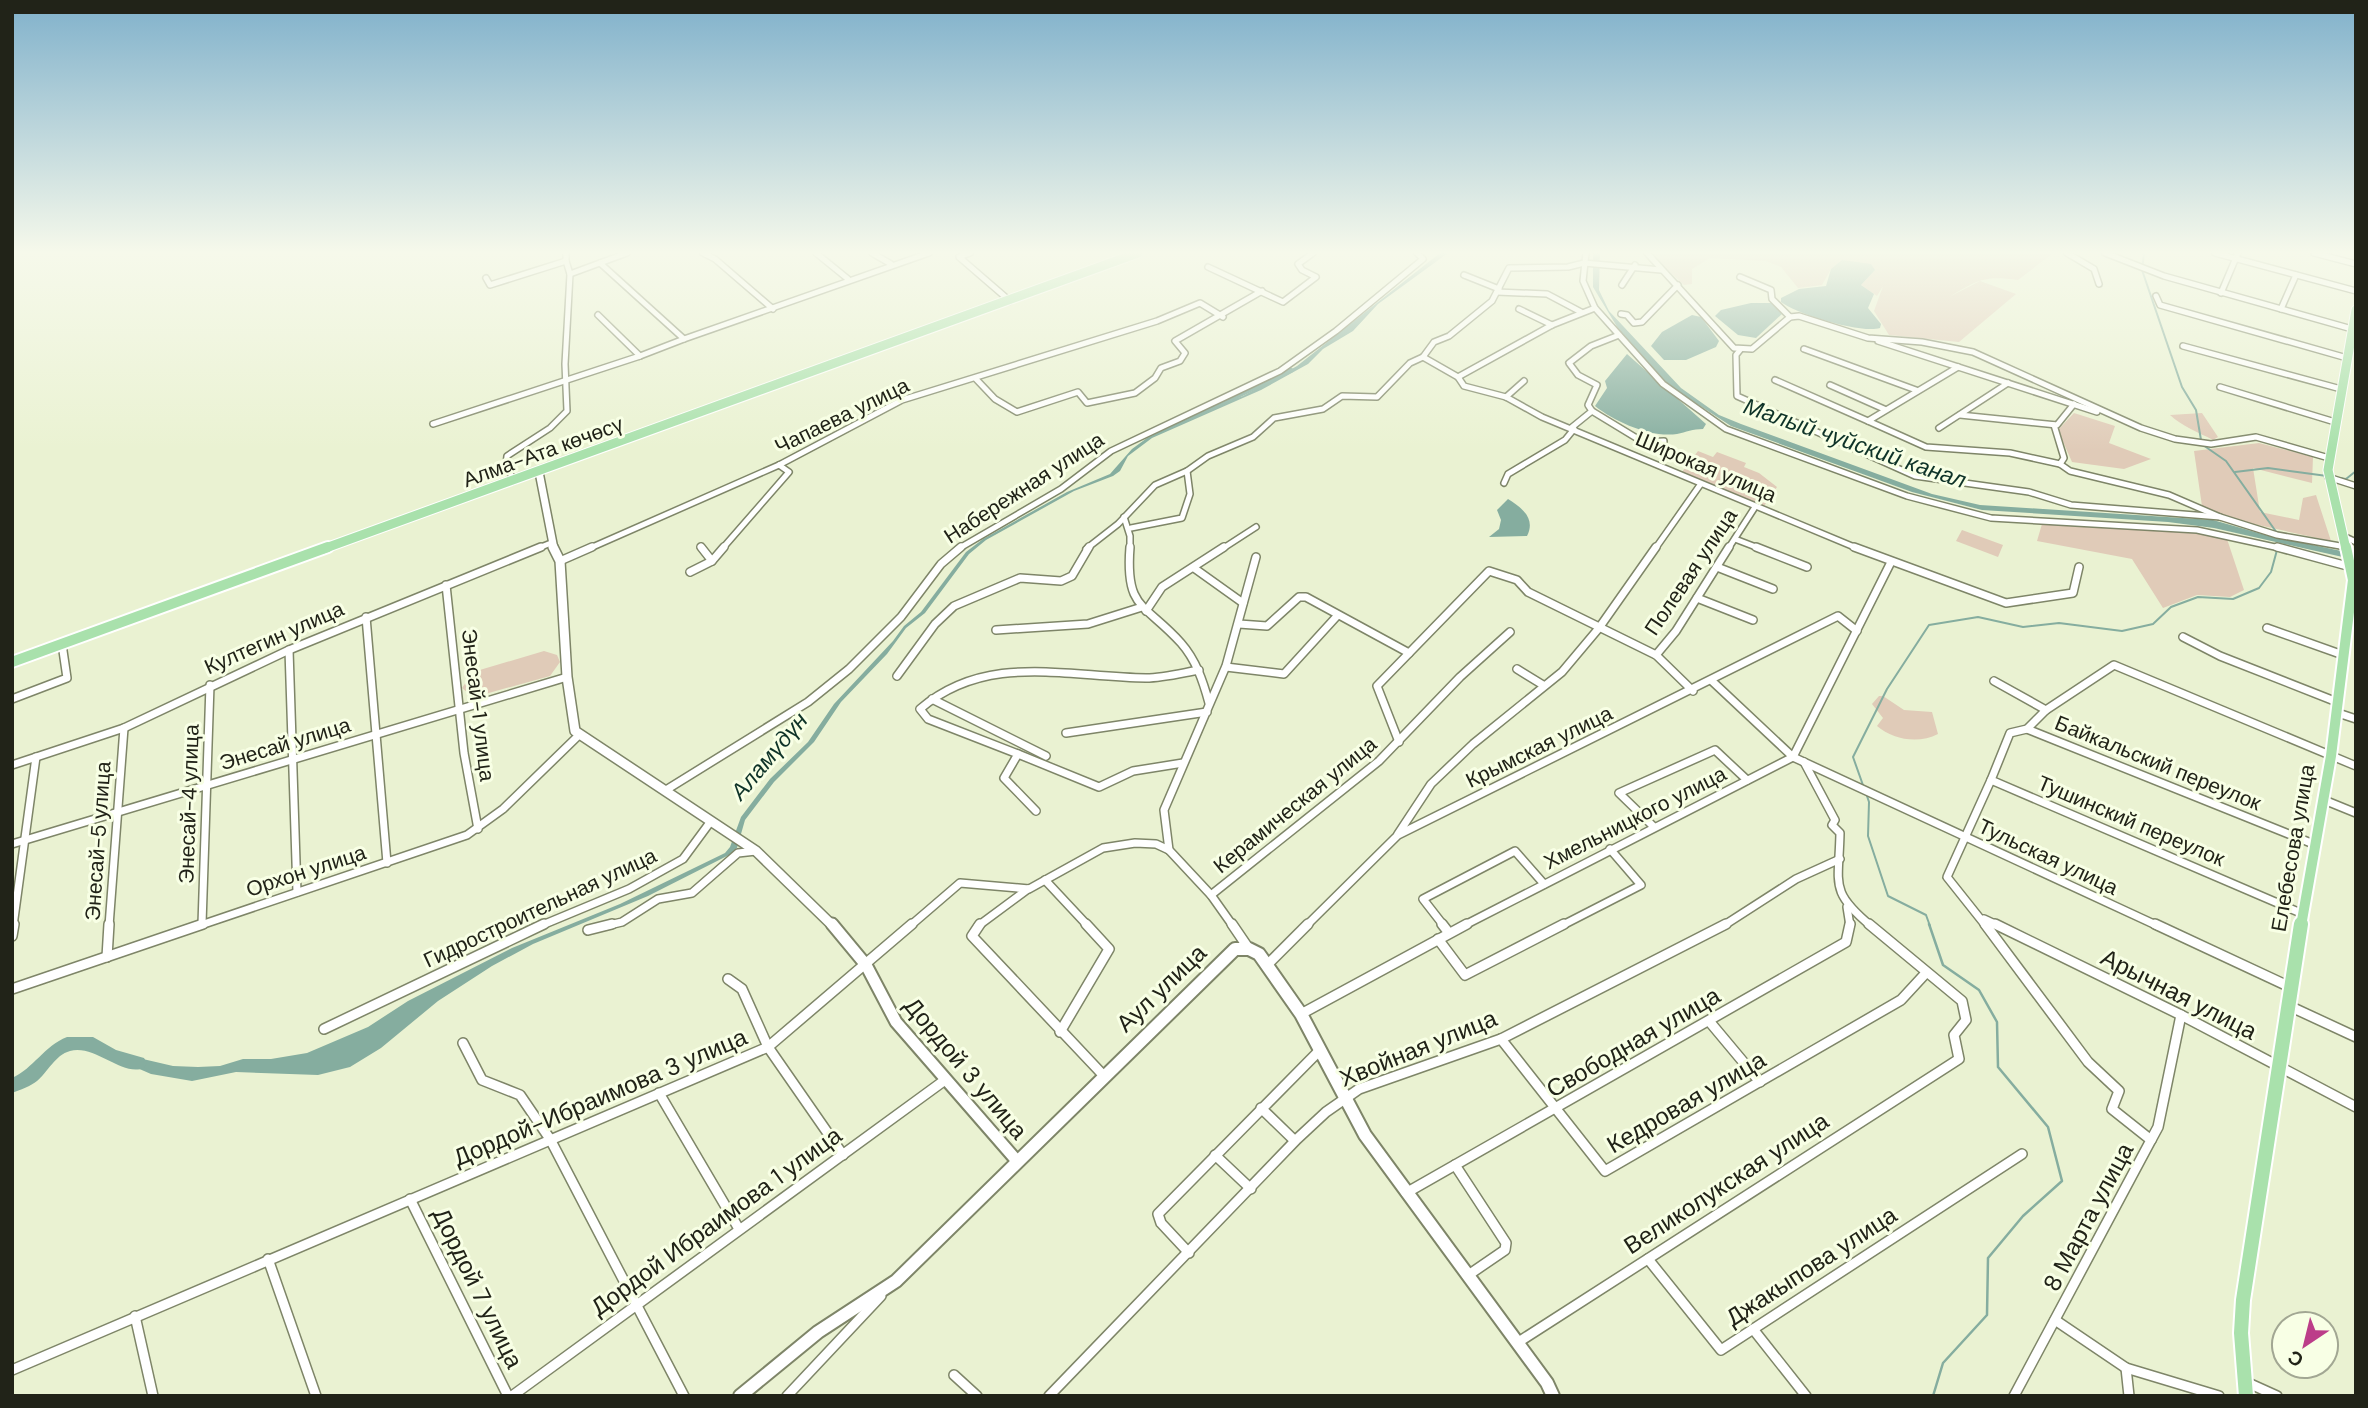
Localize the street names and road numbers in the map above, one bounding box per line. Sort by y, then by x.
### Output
street label: Чапаева улица [770,371,914,461]
street label: Алма-Ата көчөсү [459,410,627,494]
street label: Широкая улица [1631,425,1781,509]
street label: Набережная улица [939,426,1110,550]
street label: Полевая улица [1638,503,1744,641]
street label: Култегин улица [200,595,348,681]
street label: Энесай-1 улица [455,627,501,783]
street label: Крымская улица [1461,699,1617,795]
street label: Байкальский переулок [2051,709,2266,817]
street label: Энесай улица [216,711,354,777]
street label: Энесай-4 улица [172,723,206,884]
street label: Керамическая улица [1207,730,1383,880]
street label: Энесай-5 улица [78,760,118,922]
street label: Хмельницкого улица [1539,760,1731,876]
street label: Елебесова улица [2264,762,2322,934]
street label: Тушинский переулок [2033,769,2230,873]
street label: Тульская улица [1973,812,2123,902]
street label: Орхон улица [242,838,370,904]
street label: Гидростроительная улица [419,841,661,974]
street label: Аул улица [1109,937,1213,1039]
street label: Арычная улица [2096,941,2263,1047]
street label: Свободная улица [1541,979,1726,1104]
street label: Дордой 3 улица [897,990,1035,1146]
street label: Хвойная улица [1335,1002,1502,1094]
street label: Дордой-Ибраимова 3 улица [448,1021,752,1173]
street label: Кедровая улица [1601,1044,1772,1160]
street label: Великолукская улица [1618,1105,1835,1261]
street label: Дордой Ибраимова 1 улица [584,1119,848,1323]
street label: 8 Марта улица [2036,1137,2140,1297]
street label: Джакыпова улица [1720,1199,1903,1333]
street label: Дордой 7 улица [426,1203,531,1374]

